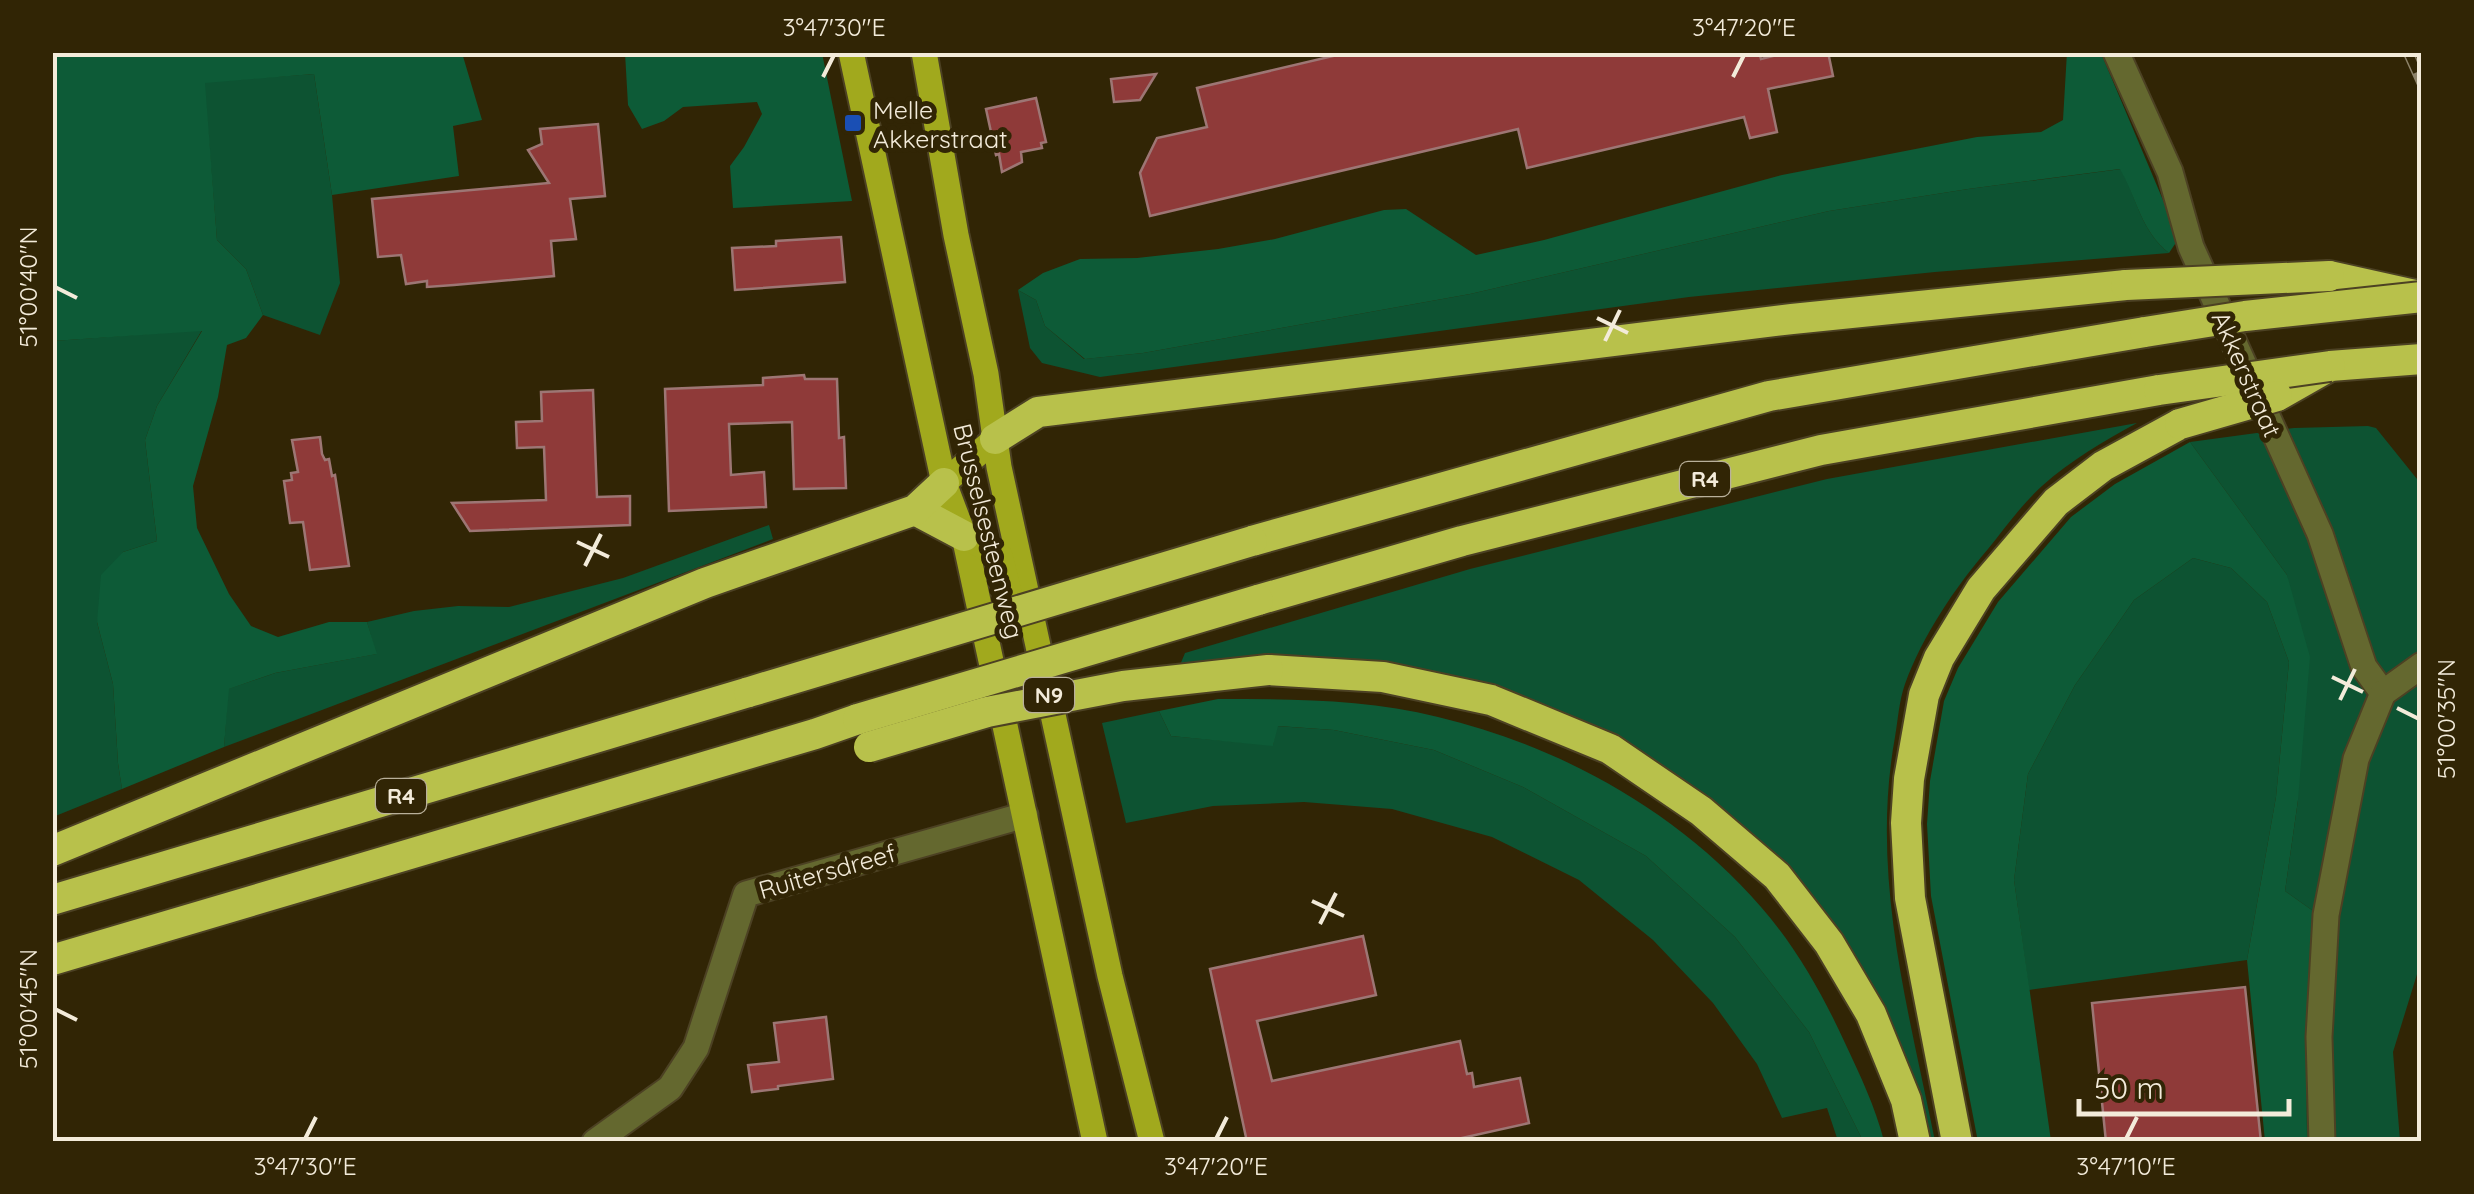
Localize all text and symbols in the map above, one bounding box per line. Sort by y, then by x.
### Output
text: 3°47'30"E [782,11,886,42]
text: 3°47'20"E [1692,11,1796,42]
place label: Melle Akkerstraat [873,94,1008,154]
marker: Melle Akkerstraat [842,112,864,134]
text: 51°00'40"N [12,226,43,348]
street label: Akkerstraat [2205,306,2289,442]
street label: Brusselsesteenweg [947,420,1031,642]
road number: R4 [1680,462,1730,496]
text: 51°00'35"N [2430,659,2461,779]
road number: N9 [1024,678,1074,712]
road number: R4 [376,779,426,813]
street label: Ruitersdreef [755,837,899,905]
text: 51°00'45"N [12,949,43,1069]
scale bar [2079,1054,2289,1116]
text: 50 m [2094,1069,2164,1107]
text: 3°47'30"E [253,1150,357,1181]
text: 3°47'20"E [1164,1150,1268,1181]
text: 3°47'10"E [2076,1150,2176,1181]

